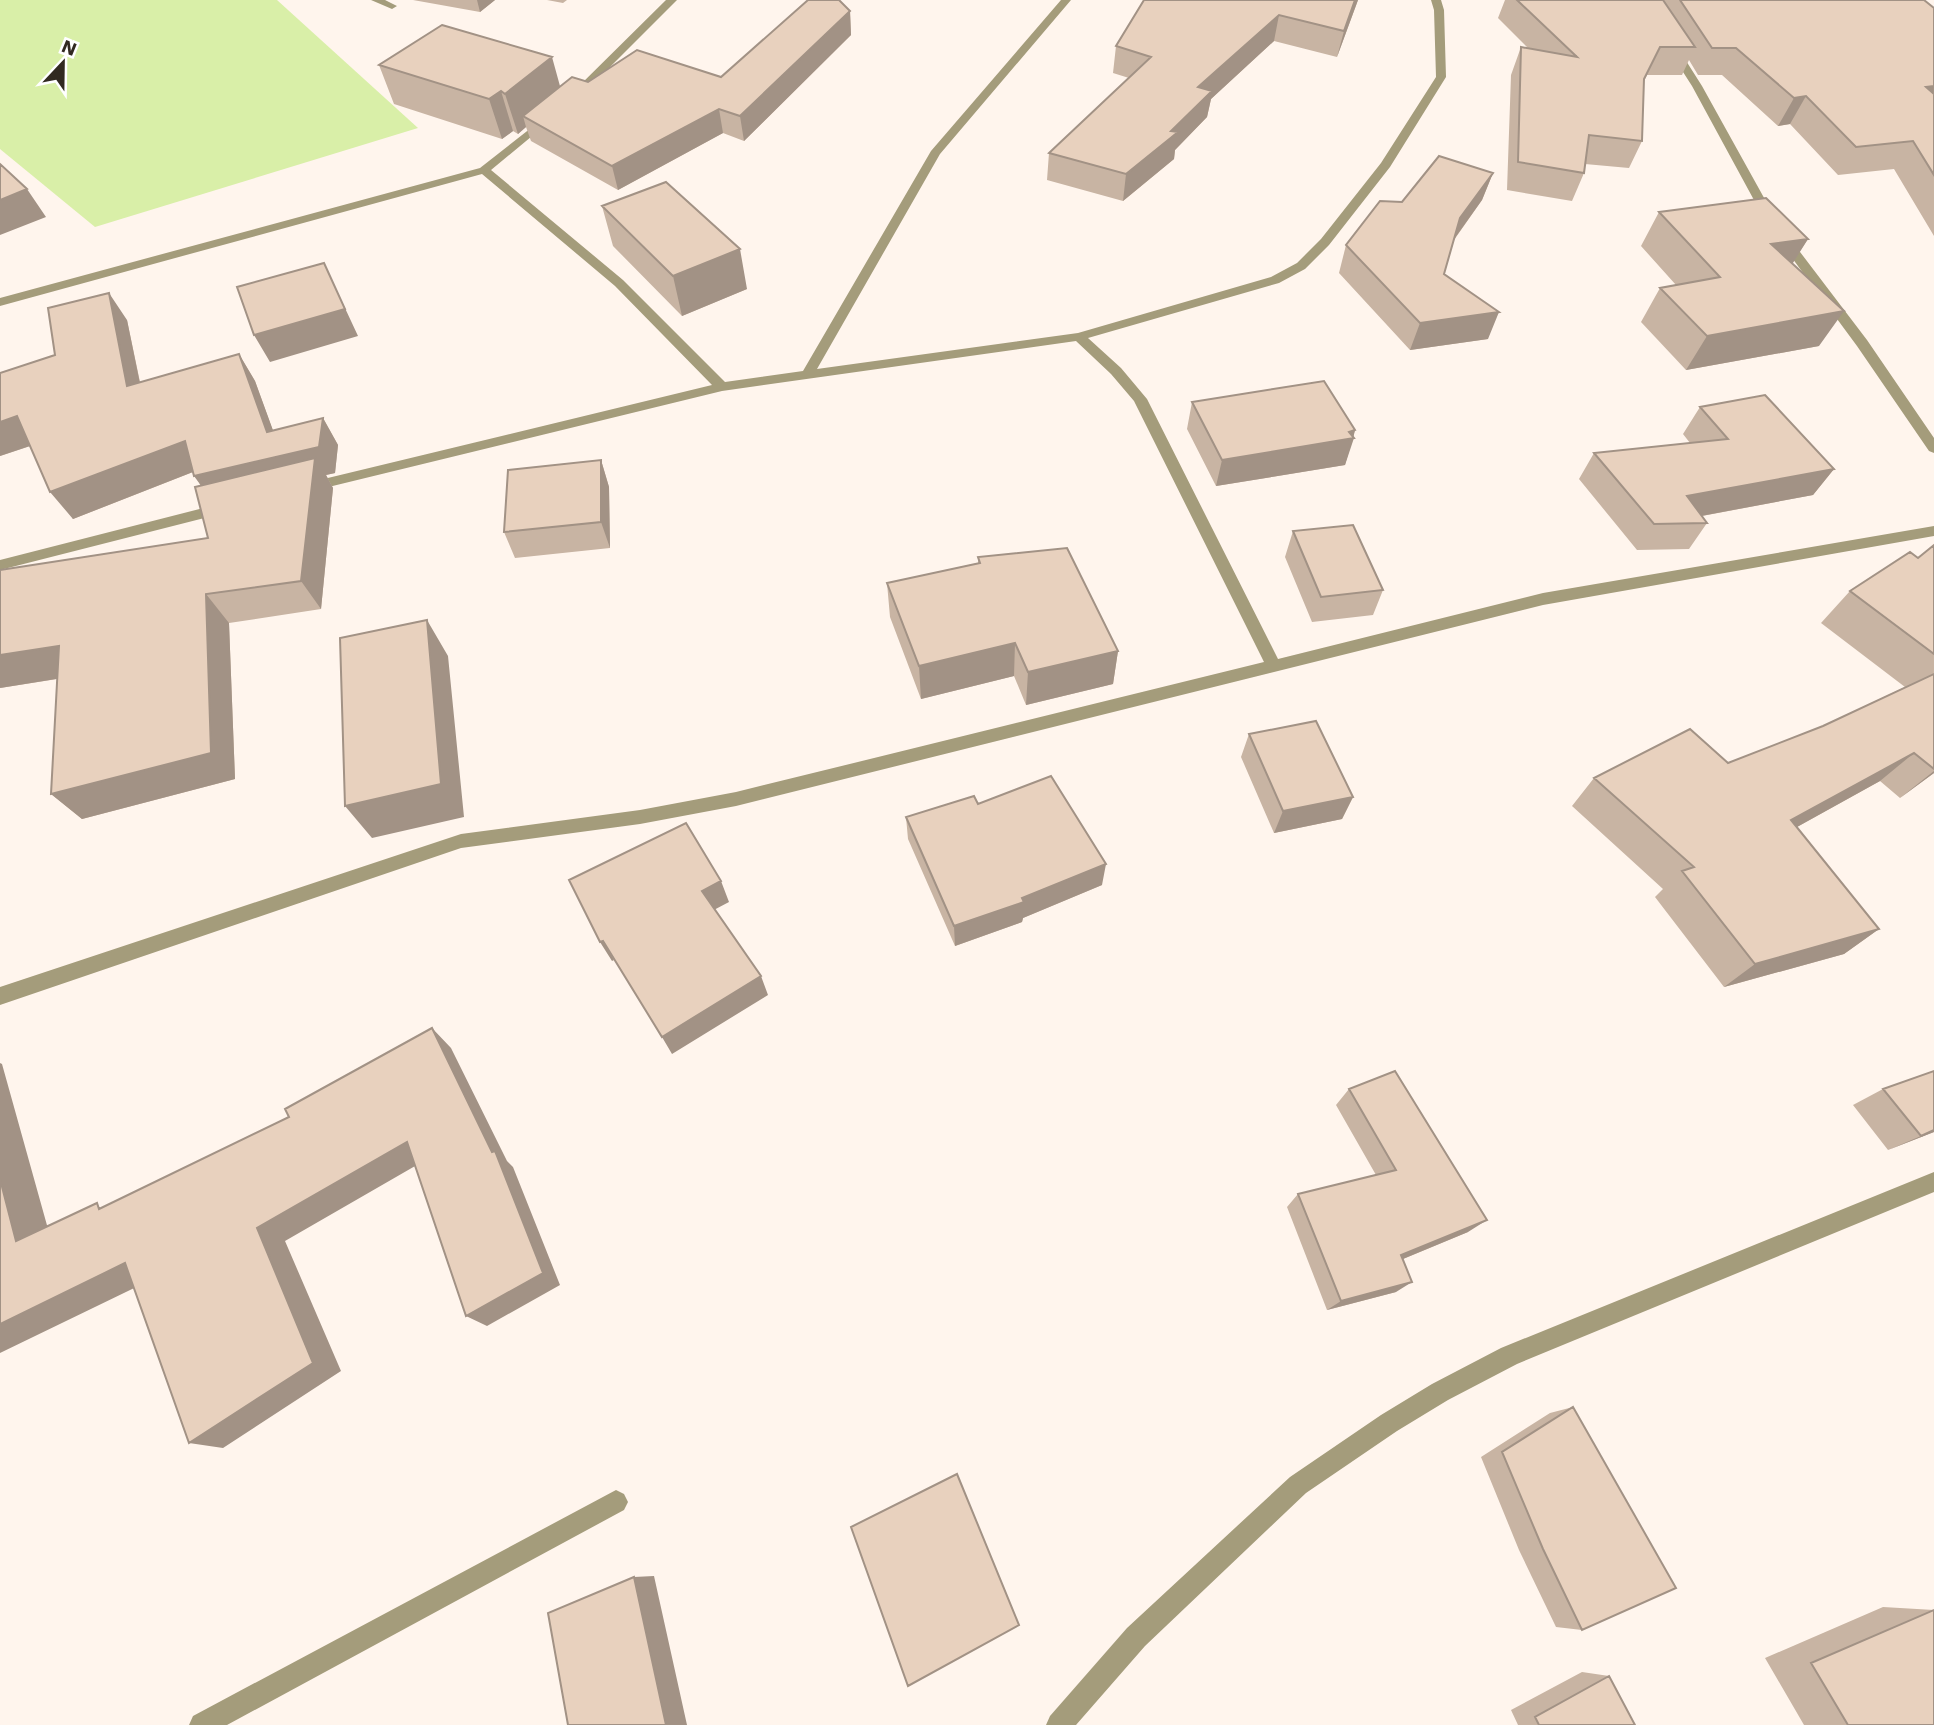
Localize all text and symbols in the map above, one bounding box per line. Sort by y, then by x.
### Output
north arrow [28,28,98,98]
text: N [58,34,80,61]

